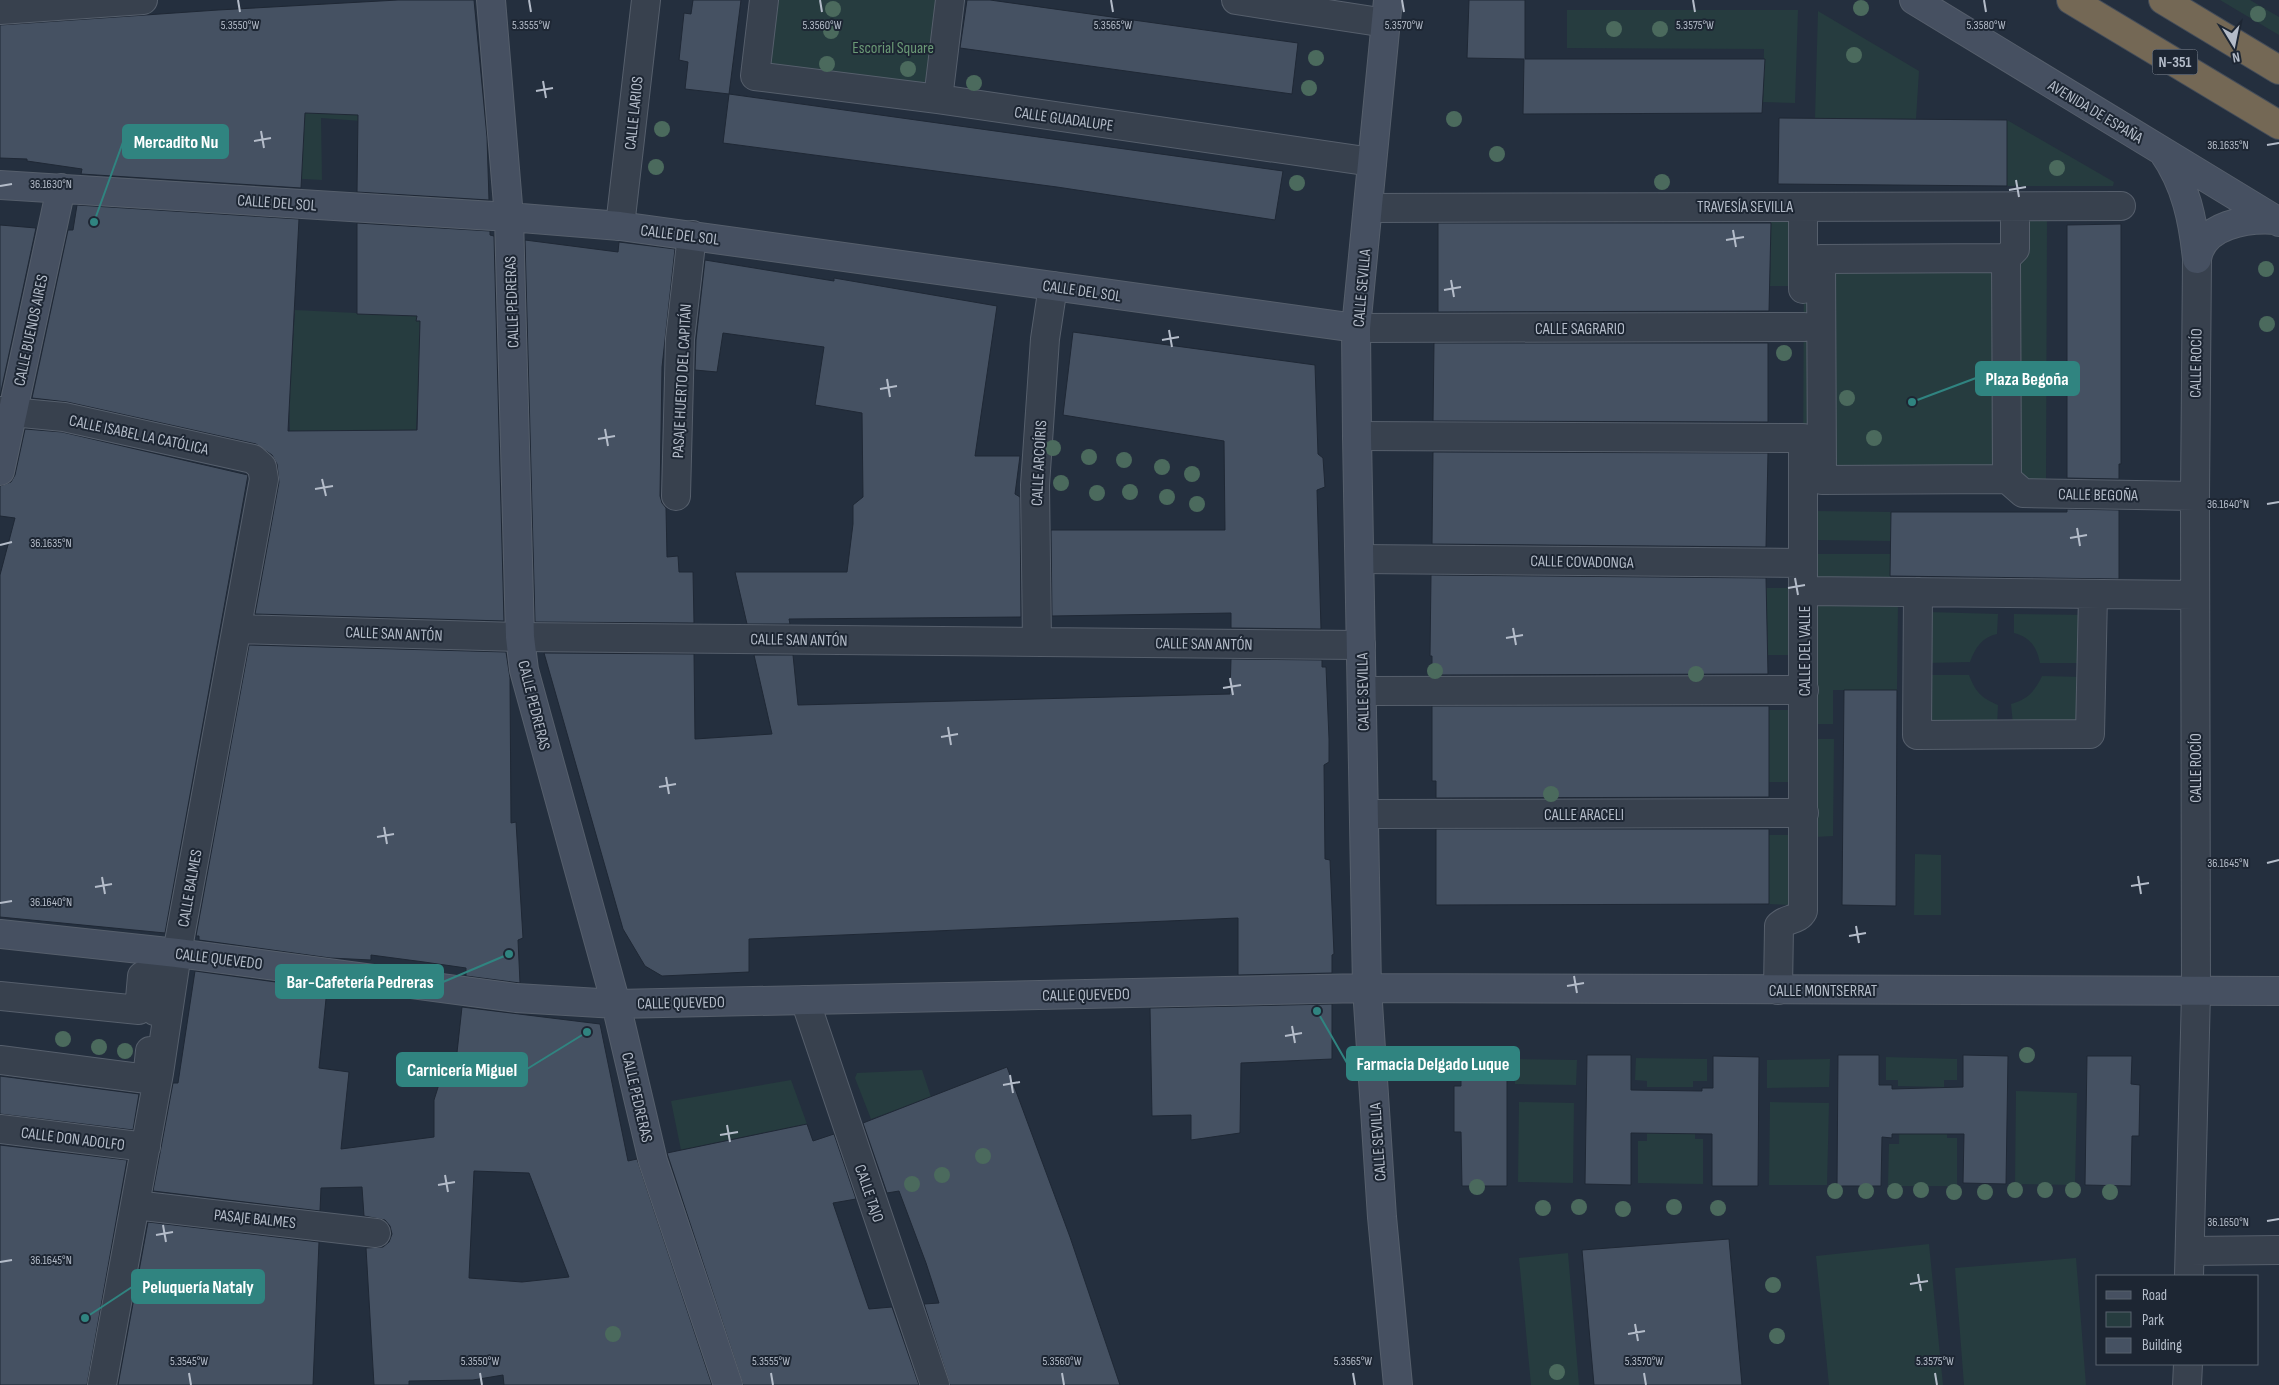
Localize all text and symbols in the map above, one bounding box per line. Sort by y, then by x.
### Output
text: 5.3550°W [221,18,259,33]
text: 5.3555°W [512,18,550,33]
text: 5.3560°W [803,18,842,33]
text: 5.3565°W [1094,18,1132,33]
text: 5.3570°W [1385,18,1423,33]
text: 5.3575°W [1676,18,1714,33]
text: 5.3580°W [1967,18,2006,33]
north arrow [2209,20,2259,70]
park label: Escorial Square [852,39,934,58]
text: N [2231,48,2241,66]
road number: N-351 [2152,50,2198,74]
street label: CALLE LARIOS [621,75,648,151]
street label: AVENIDA DE ESPAÑA [2043,76,2146,148]
street label: CALLE GUADALUPE [1013,103,1114,136]
callout: Mercadito Nu [123,125,228,158]
text: Mercadito Nu [134,132,218,153]
text: 36.1635°N [2207,138,2249,153]
text: 36.1630°N [30,177,72,192]
street label: CALLE DEL SOL [237,191,317,216]
street label: TRAVESÍA SEVILLA [1697,198,1793,217]
street label: CALLE DEL SOL [639,221,720,250]
street label: CALLE SEVILLA [1350,248,1375,328]
street label: CALLE PEDRERAS [501,256,524,348]
street label: CALLE BUENOS AIRES [10,273,53,388]
street label: CALLE DEL SOL [1041,277,1122,306]
street label: PASAJE HUERTO DEL CAPITÁN [669,303,696,459]
street label: CALLE SAGRARIO [1535,320,1625,339]
street label: CALLE ROCÍO [2186,328,2207,398]
callout: Plaza Begoña [1976,362,2079,395]
text: Plaza Begoña [1985,369,2069,390]
street label: CALLE ISABEL LA CATÓLICA [67,411,210,460]
street label: CALLE ARCOÍRIS [1028,419,1051,507]
street label: CALLE BEGOÑA [2058,485,2138,506]
text: 36.1640°N [2207,497,2249,512]
text: 36.1635°N [30,536,72,551]
street label: CALLE COVADONGA [1530,552,1634,573]
street label: CALLE DEL VALLE [1796,606,1815,696]
street label: CALLE SAN ANTÓN [345,623,443,646]
street label: CALLE SAN ANTÓN [750,630,848,651]
street label: CALLE SAN ANTÓN [1155,634,1253,655]
street label: CALLE SEVILLA [1353,653,1374,731]
street label: CALLE PEDRERAS [513,659,554,752]
street label: CALLE ROCÍO [2187,733,2206,803]
street label: CALLE ARACELI [1544,806,1624,825]
street label: CALLE BALMES [174,848,207,929]
text: 36.1645°N [2207,856,2249,871]
text: 36.1640°N [30,895,72,910]
street label: CALLE QUEVEDO [174,945,264,974]
callout: Bar-Cafetería Pedreras [276,965,443,998]
text: Bar-Cafetería Pedreras [286,972,434,993]
street label: CALLE MONTSERRAT [1769,982,1878,1001]
street label: CALLE QUEVEDO [1042,985,1130,1006]
street label: CALLE QUEVEDO [637,993,725,1014]
callout: Farmacia Delgado Luque [1347,1047,1519,1080]
street label: CALLE PEDRERAS [617,1050,656,1144]
callout: Carnicería Miguel [397,1053,527,1086]
text: Farmacia Delgado Luque [1357,1054,1509,1075]
text: Carnicería Miguel [407,1060,517,1081]
street label: CALLE SEVILLA [1366,1102,1391,1182]
street label: CALLE DON ADOLFO [20,1124,126,1155]
street label: CALLE TAJO [850,1162,887,1225]
street label: PASAJE BALMES [213,1206,297,1233]
text: 36.1650°N [2207,1215,2249,1230]
text: 36.1645°N [30,1253,72,1268]
callout: Peluquería Nataly [132,1270,264,1303]
legend [2096,1275,2259,1365]
text: Peluquería Nataly [142,1277,254,1298]
text: Road [2142,1286,2167,1305]
text: Park [2142,1311,2164,1330]
text: Building [2142,1336,2182,1355]
text: 5.3545°W [170,1354,208,1369]
text: 5.3550°W [461,1354,499,1369]
text: 5.3555°W [752,1354,790,1369]
text: 5.3560°W [1043,1354,1082,1369]
text: 5.3565°W [1334,1354,1372,1369]
text: 5.3570°W [1625,1354,1663,1369]
text: 5.3575°W [1916,1354,1954,1369]

